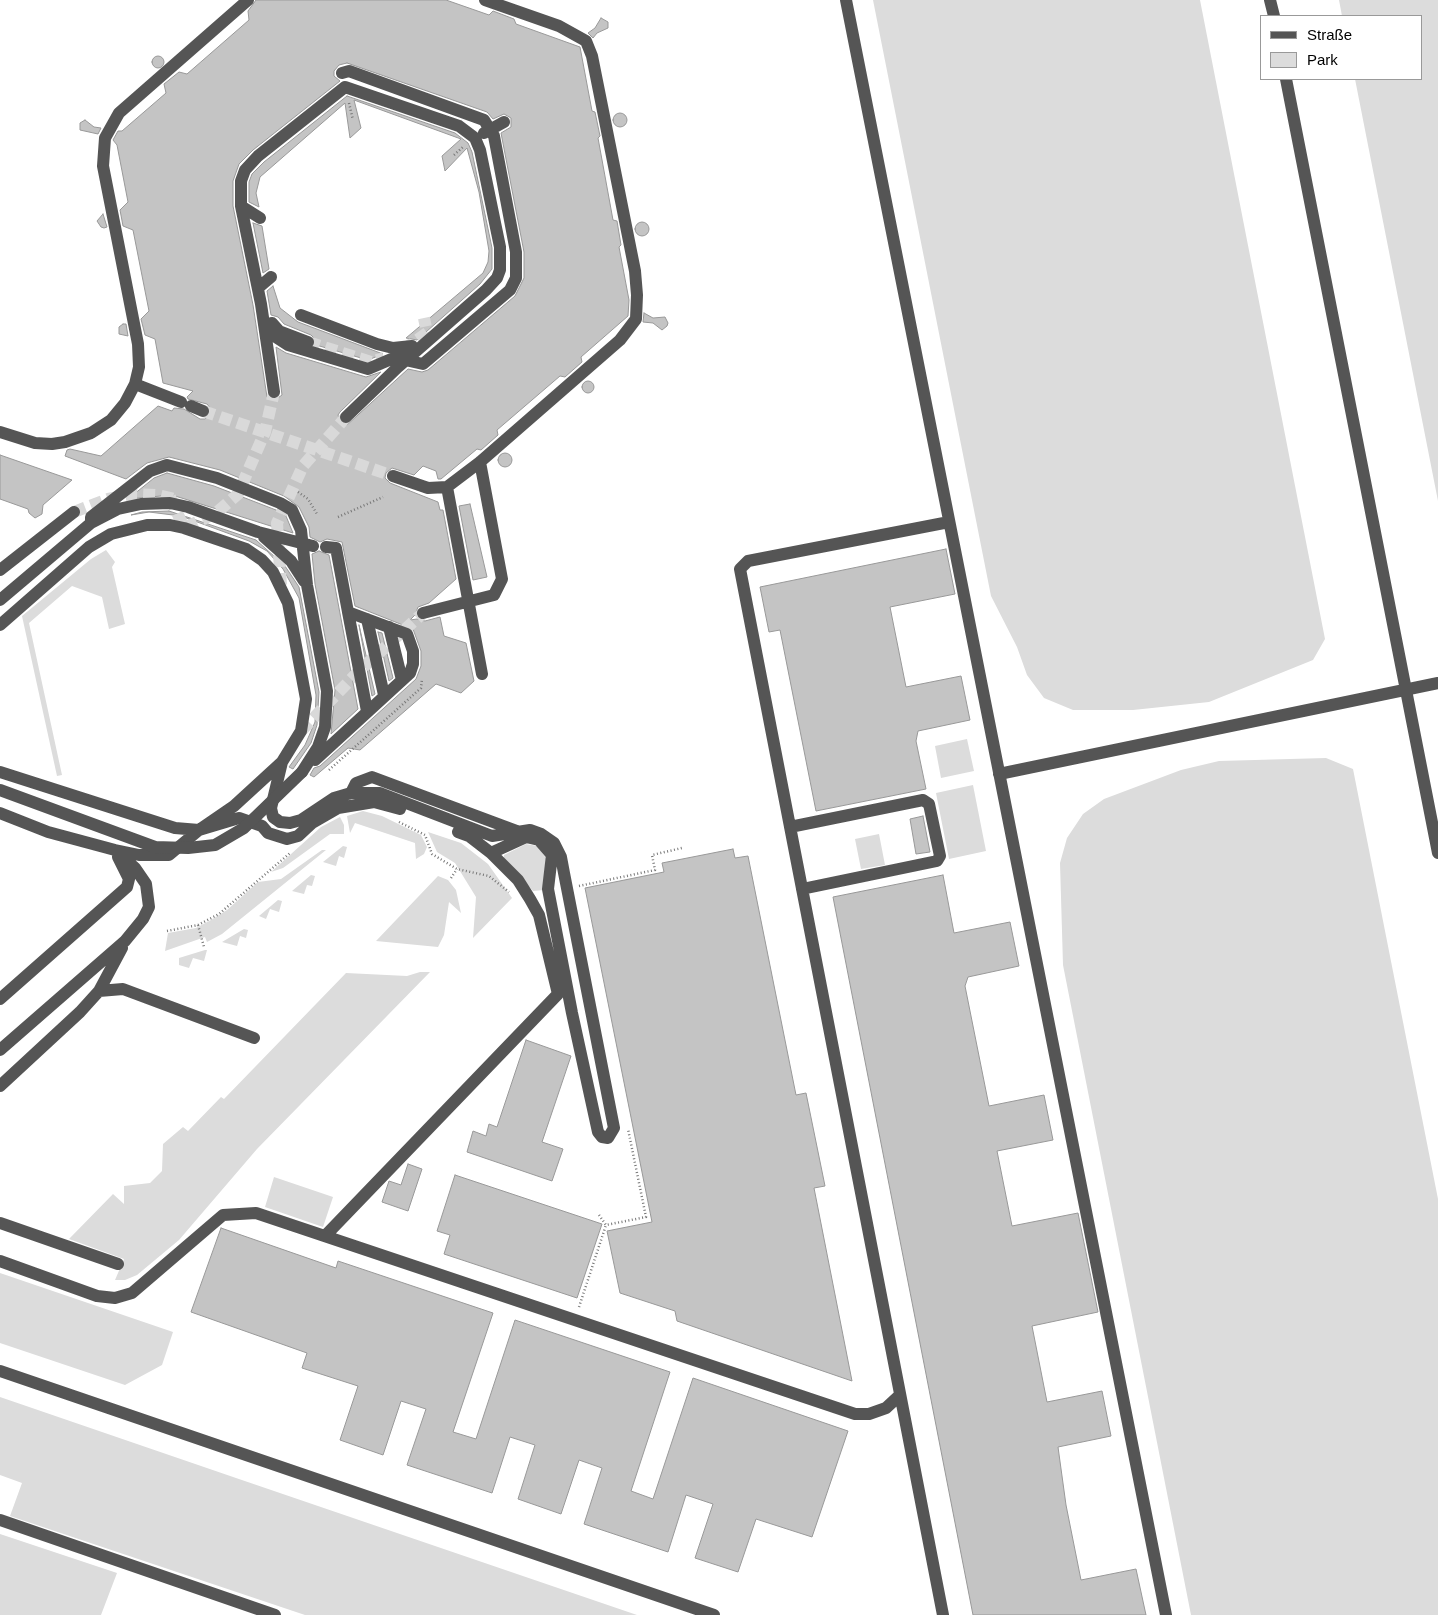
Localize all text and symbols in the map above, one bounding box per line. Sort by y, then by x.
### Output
legend [1260,15,1423,80]
text: Straße [1307,26,1352,43]
text: Park [1307,51,1338,68]

